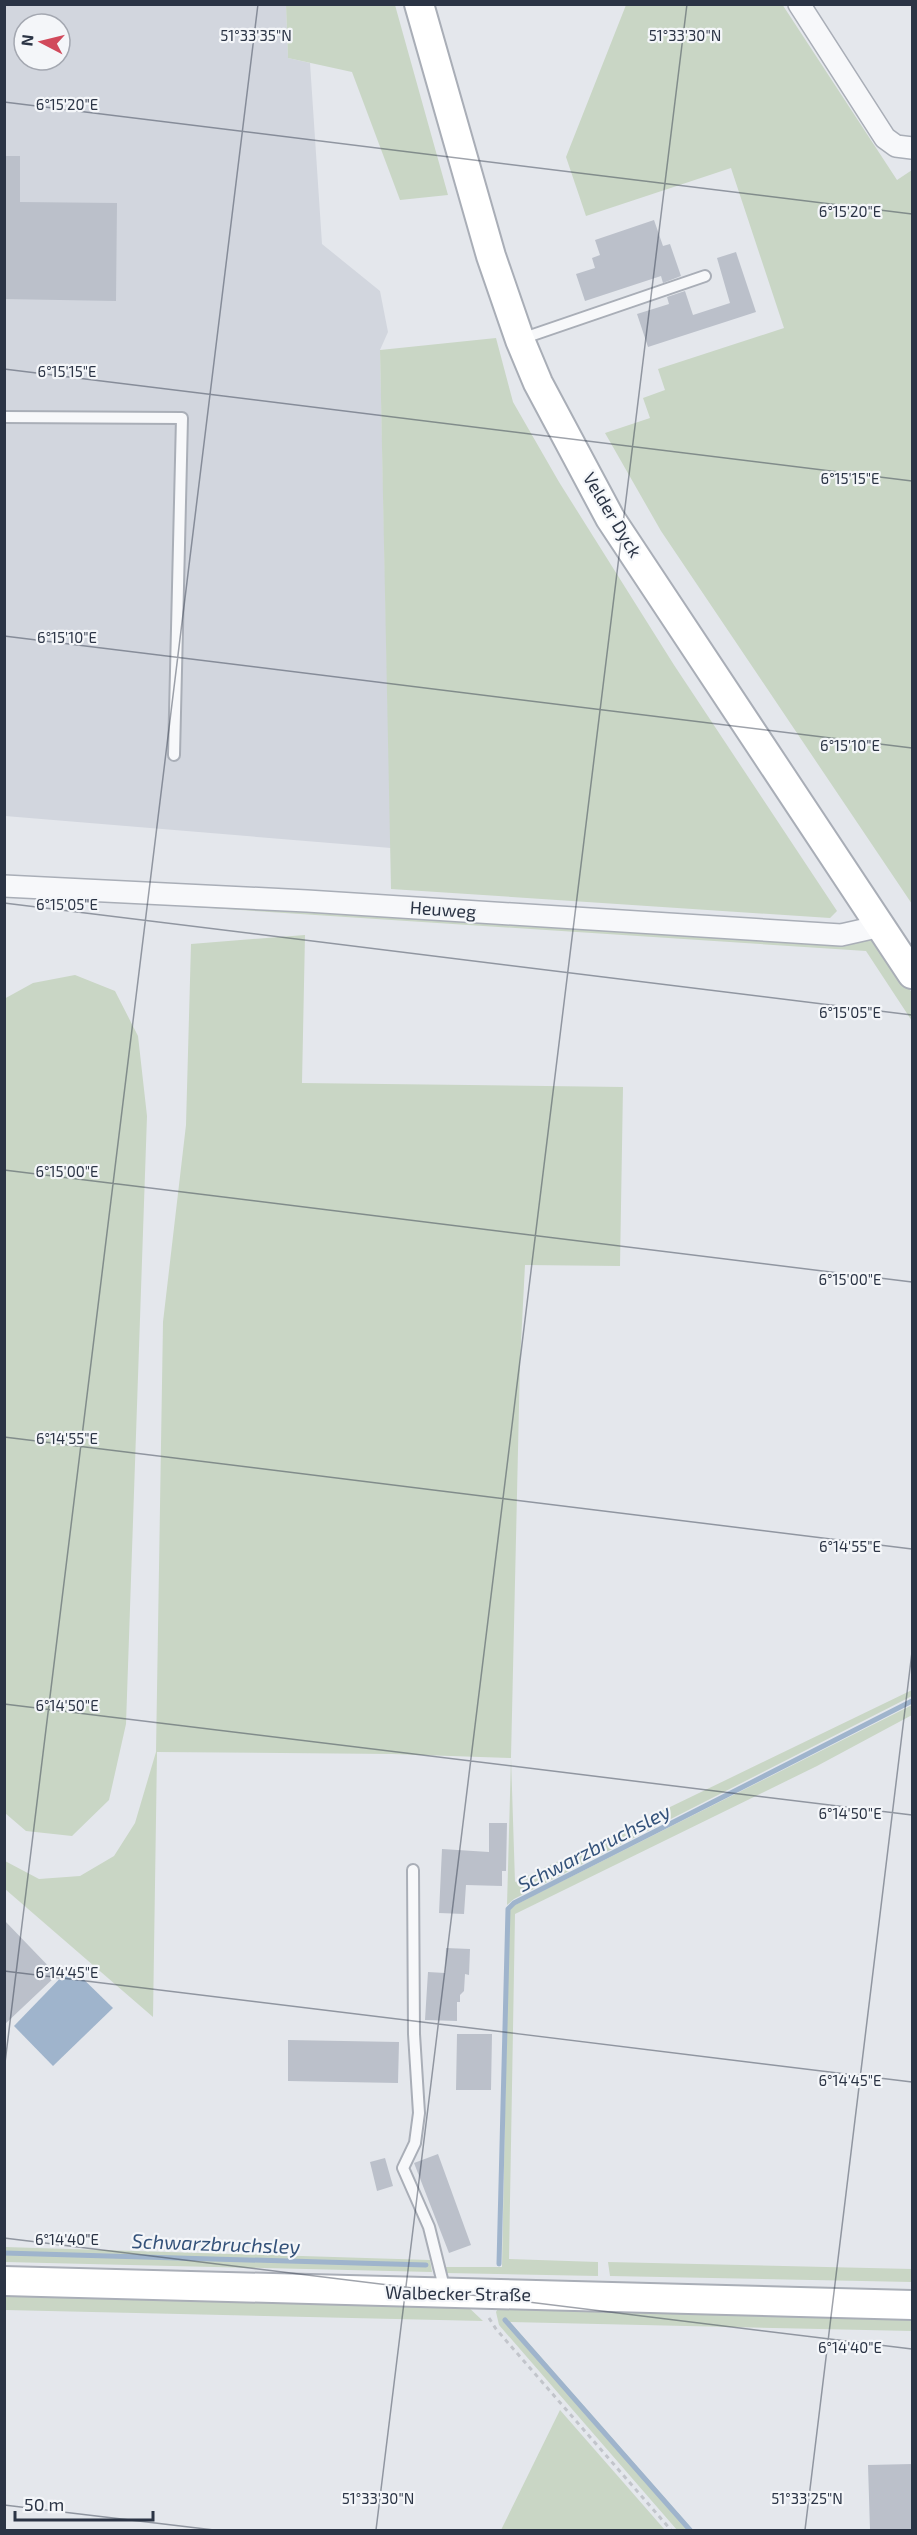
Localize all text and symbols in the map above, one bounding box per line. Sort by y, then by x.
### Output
north arrow [12,12,72,72]
text: 51°33'35"N [220,26,292,44]
text: 51°33'30"N [649,26,721,44]
text: N [16,33,37,47]
text: 6°15'20"E [36,95,98,113]
text: 6°15'20"E [819,202,881,220]
text: 6°15'15"E [38,362,96,380]
street label: Velder Dyck [579,468,647,561]
text: 6°15'15"E [821,469,879,487]
text: 6°15'10"E [37,628,97,646]
text: 6°15'10"E [820,736,880,754]
text: 6°15'05"E [36,895,98,913]
street label: Heuweg [409,896,477,922]
text: 6°15'05"E [819,1003,881,1021]
text: 6°15'00"E [36,1162,98,1180]
text: 6°15'00"E [819,1270,881,1288]
text: 6°14'55"E [36,1429,98,1447]
text: 6°14'55"E [819,1537,881,1555]
text: 6°14'50"E [35,1696,99,1714]
water label: Schwarzbruchsley [513,1798,675,1897]
text: 6°14'50"E [818,1804,882,1822]
text: 6°14'45"E [36,1963,98,1981]
text: 6°14'45"E [819,2071,881,2089]
water label: Schwarzbruchsley [131,2228,301,2259]
text: 6°14'40"E [35,2230,99,2248]
street label: Walbecker Straße [385,2281,531,2305]
text: 6°14'40"E [818,2338,882,2356]
scale bar [15,2484,153,2522]
text: 51°33'30"N [342,2489,414,2507]
text: 51°33'25"N [771,2489,843,2507]
text: 50 m [24,2493,64,2515]

